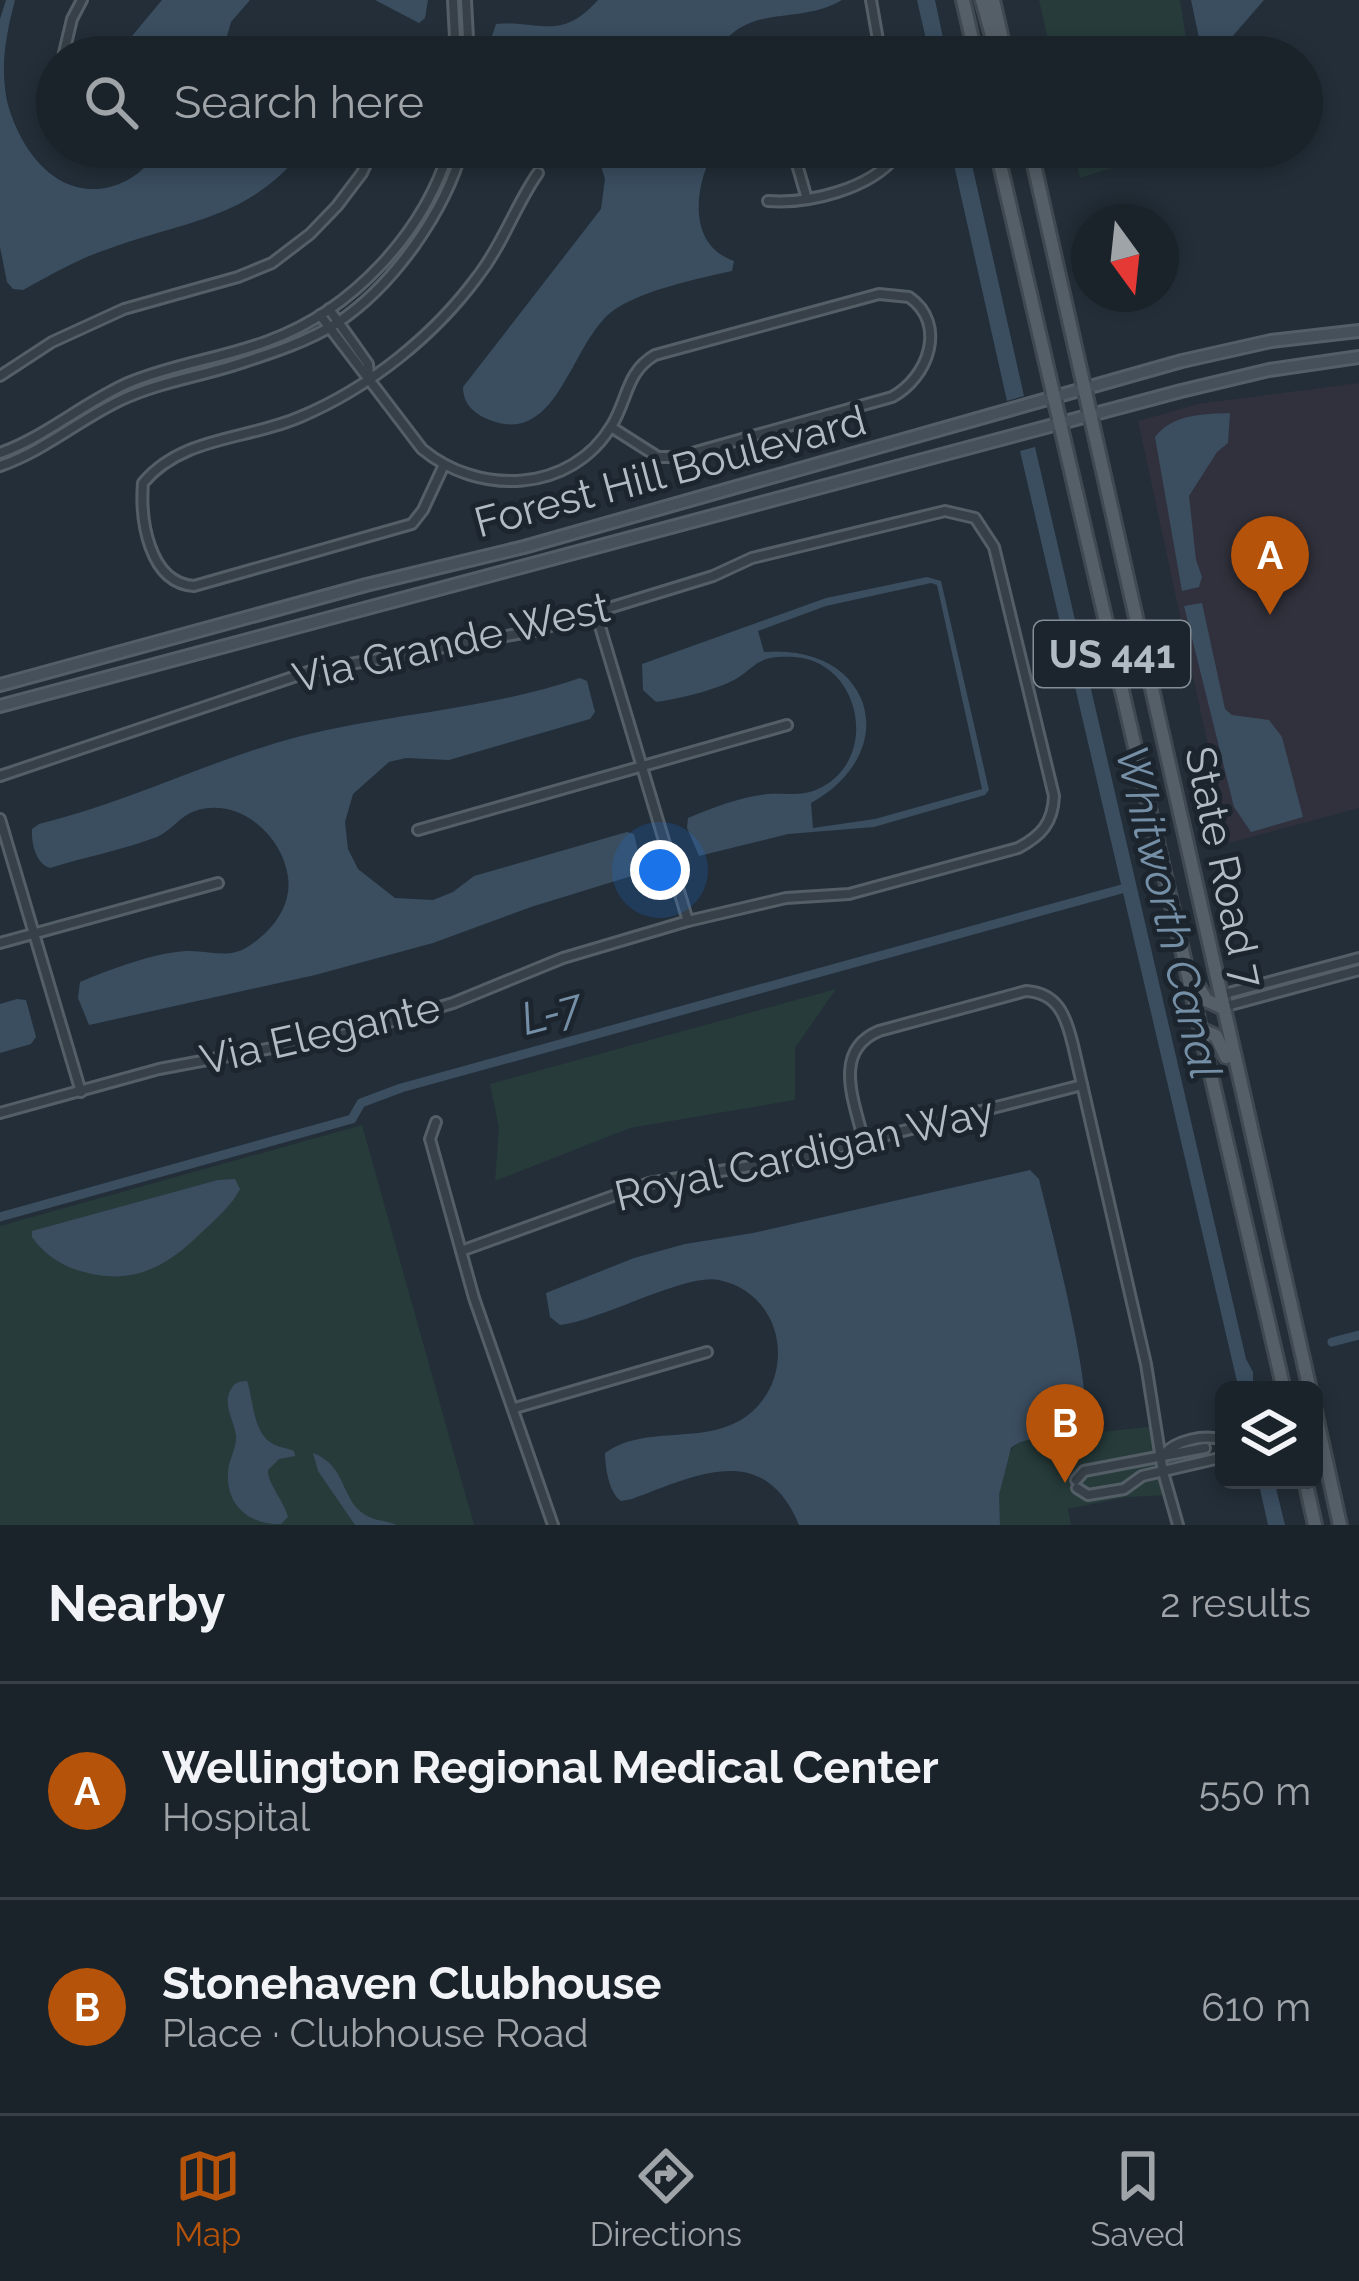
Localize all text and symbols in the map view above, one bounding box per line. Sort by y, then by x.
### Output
search box [36,36,1323,168]
icon: search [78,69,144,135]
text: Search here [174,76,424,129]
north arrow [1071,204,1179,312]
street label: Forest Hill Boulevard [469,396,871,547]
pin: A [1231,516,1309,615]
street label: Via Grande West [288,582,614,703]
road number: US 441 [1034,621,1190,687]
water label: Whitworth Canal [1104,740,1233,1084]
street label: State Road 7 [1175,742,1274,992]
your location [630,840,690,900]
water label: L-7 [515,978,590,1046]
street label: Via Elegante [196,982,445,1085]
street label: Royal Cardigan Way [610,1086,998,1221]
map controls [1215,1381,1323,1489]
button: layers [1215,1381,1323,1489]
pin: B [1026,1384,1104,1483]
text: Nearby [48,1573,225,1633]
text: 2 results [1160,1580,1311,1626]
text: Wellington Regional Medical Center [162,1741,939,1794]
text: A [74,1768,100,1814]
text: 550 m [1199,1768,1311,1814]
text: Hospital [162,1794,310,1840]
text: Stonehaven Clubhouse [162,1957,661,2010]
text: B [74,1984,100,2030]
text: 610 m [1201,1984,1311,2030]
text: Place · Clubhouse Road [162,2010,588,2056]
tab: Map [174,2143,241,2254]
tab: Directions [590,2143,742,2254]
tab: Saved [1090,2143,1185,2254]

